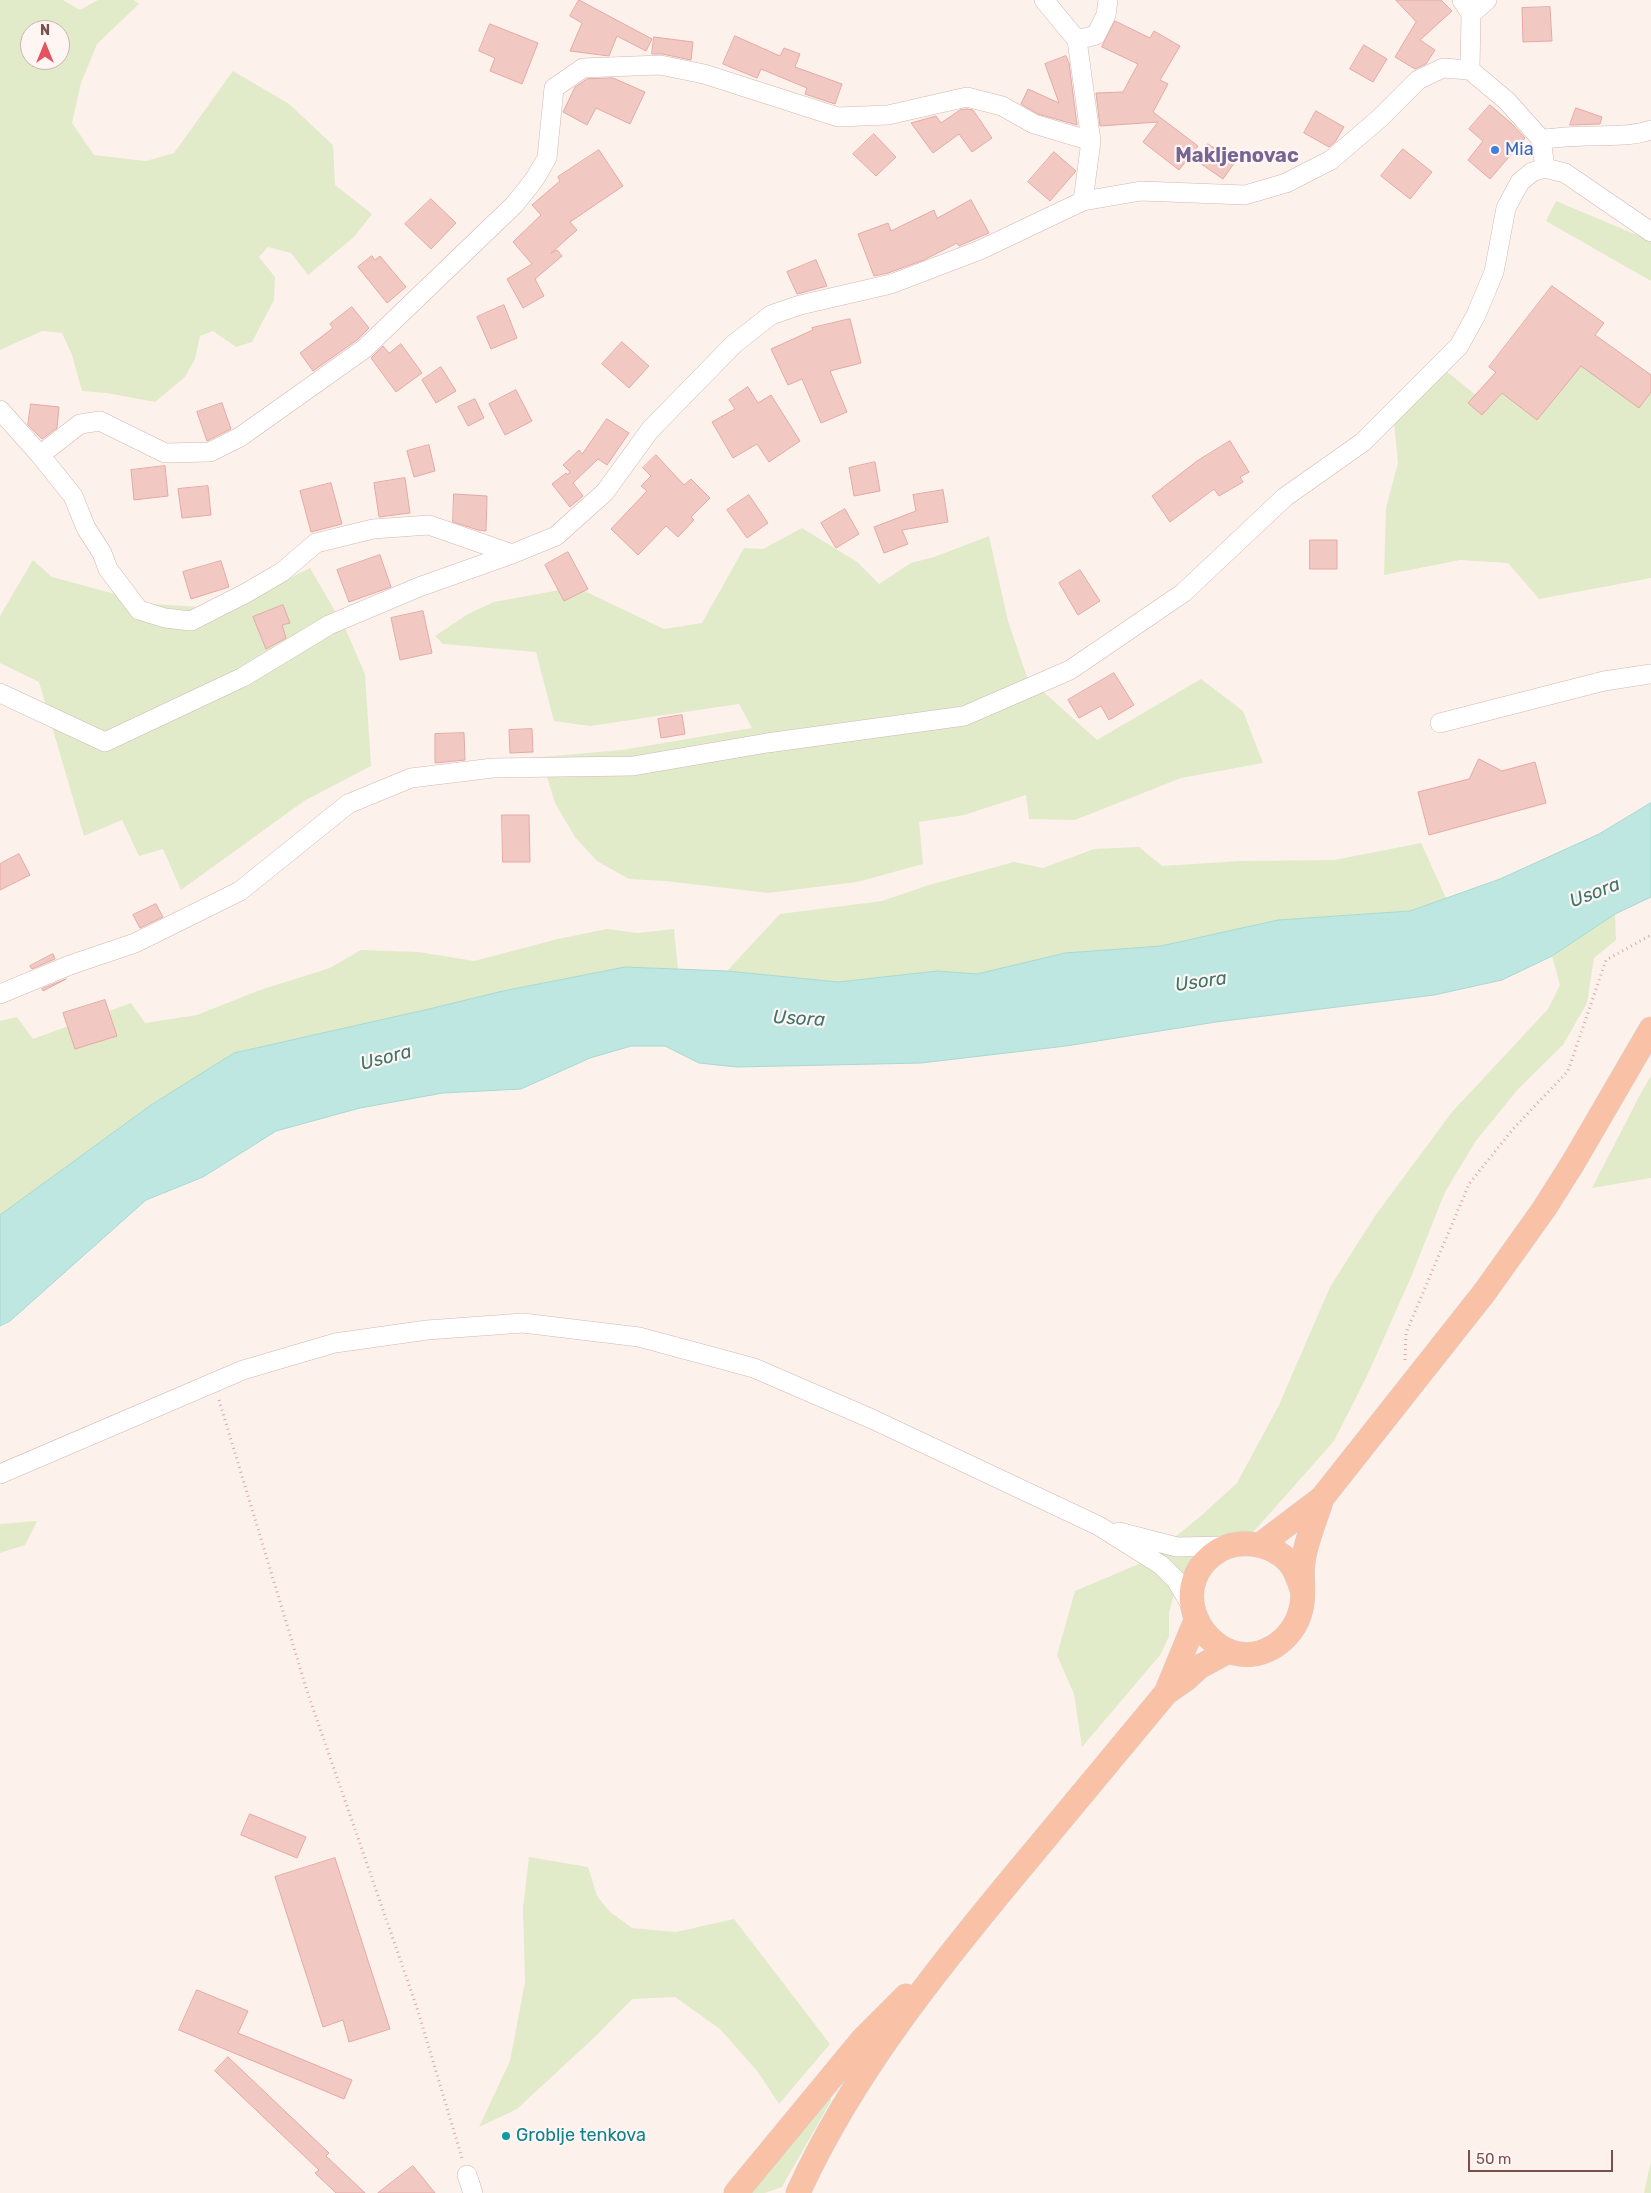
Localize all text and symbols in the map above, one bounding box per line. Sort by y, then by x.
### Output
north arrow [20,20,70,70]
text: N [40,22,50,39]
place label: Mia [1505,139,1534,161]
district label: Makljenovac [1175,144,1299,168]
marker: Mia [1489,144,1501,156]
water label: Usora [1567,873,1623,913]
water label: Usora [1174,967,1228,997]
water label: Usora [772,1006,826,1032]
water label: Usora [358,1040,414,1076]
place label: Groblje tenkova [516,2125,646,2147]
marker: Groblje tenkova [500,2130,512,2142]
scale bar [1471,2140,1616,2172]
text: 50 m [1476,2150,1511,2168]

